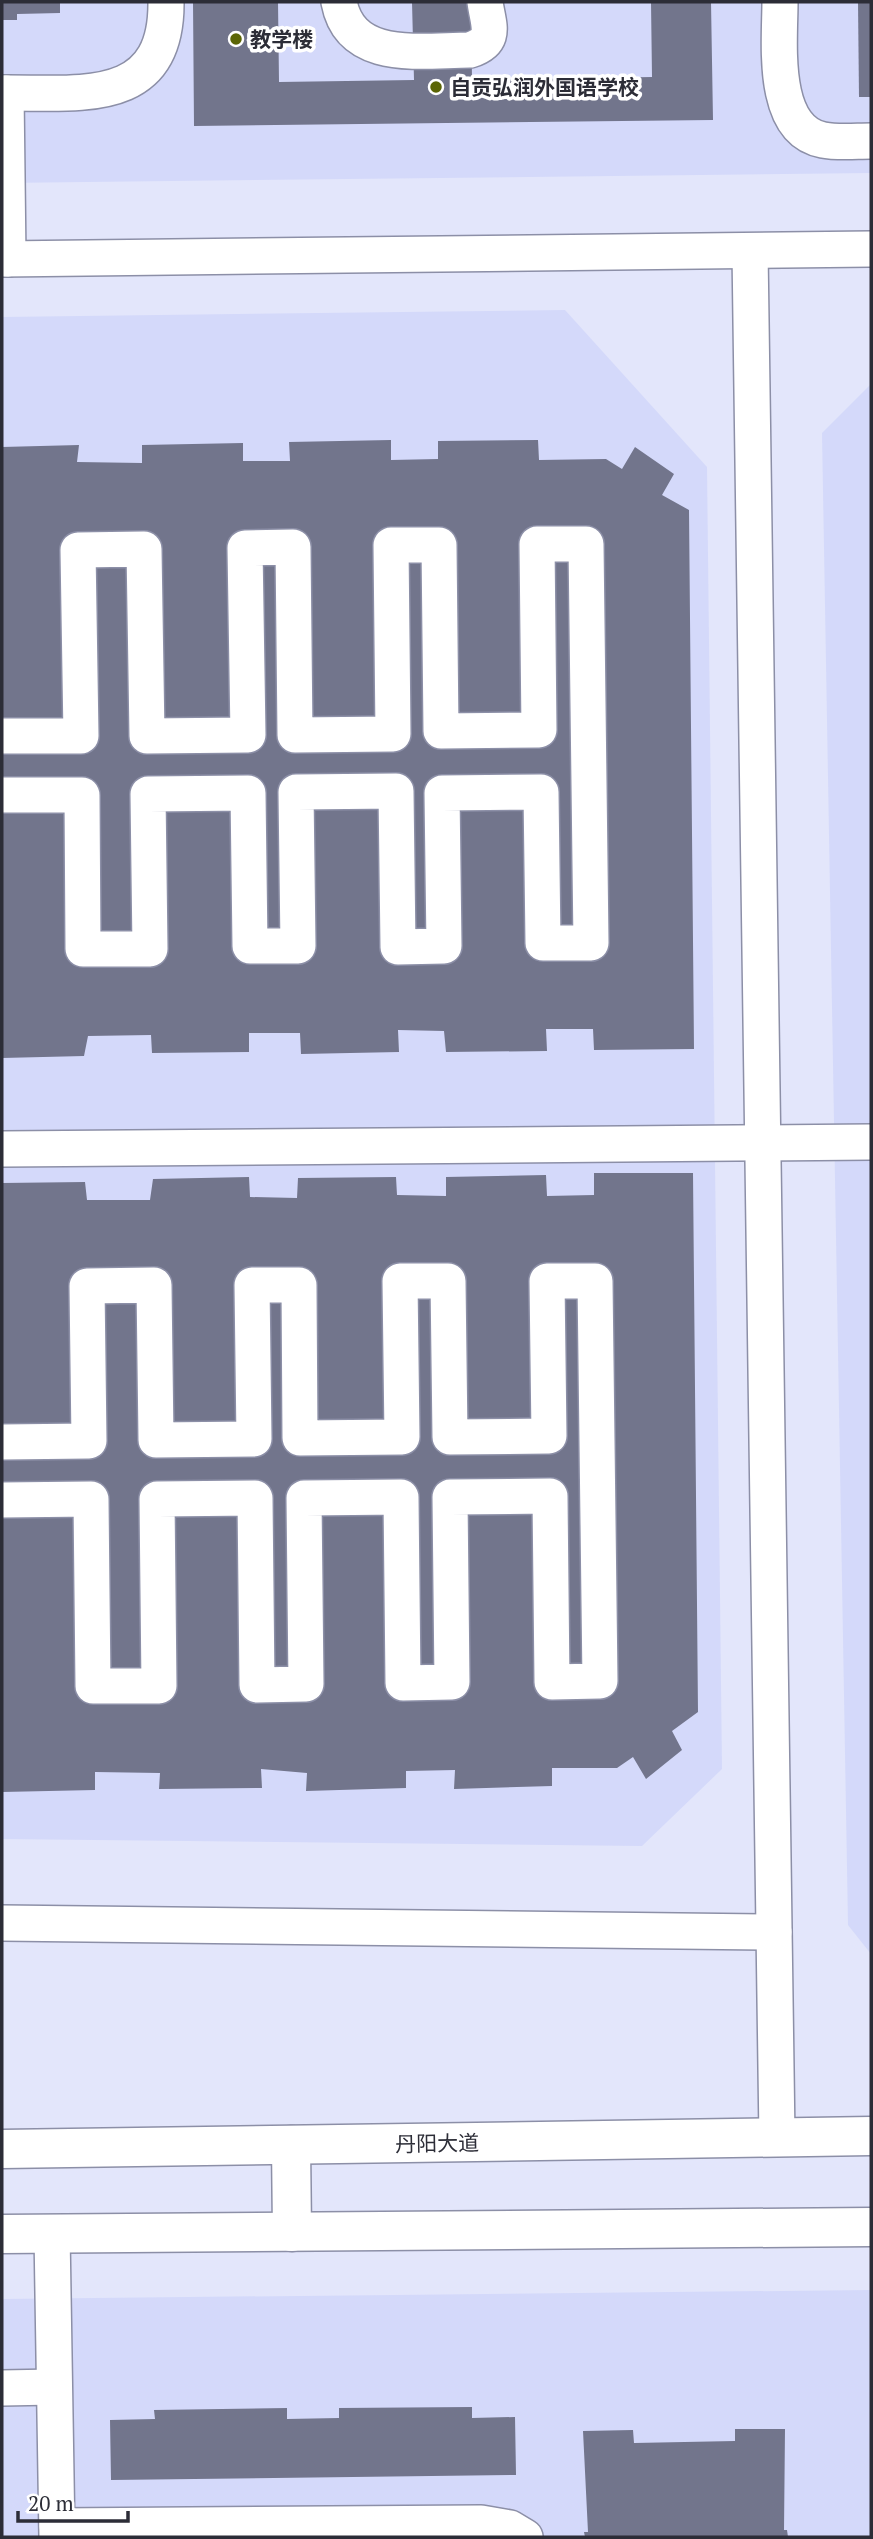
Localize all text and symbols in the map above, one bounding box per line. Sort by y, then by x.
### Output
place label: 教学楼 [250,25,313,53]
marker: 教学楼 [228,31,244,47]
place label: 自贡弘润外国语学校 [450,73,639,101]
marker: 自贡弘润外国语学校 [428,79,444,95]
street label: 丹阳大道 [395,2128,479,2158]
scale bar [18,2480,128,2524]
text: 20 m [28,2489,74,2517]

